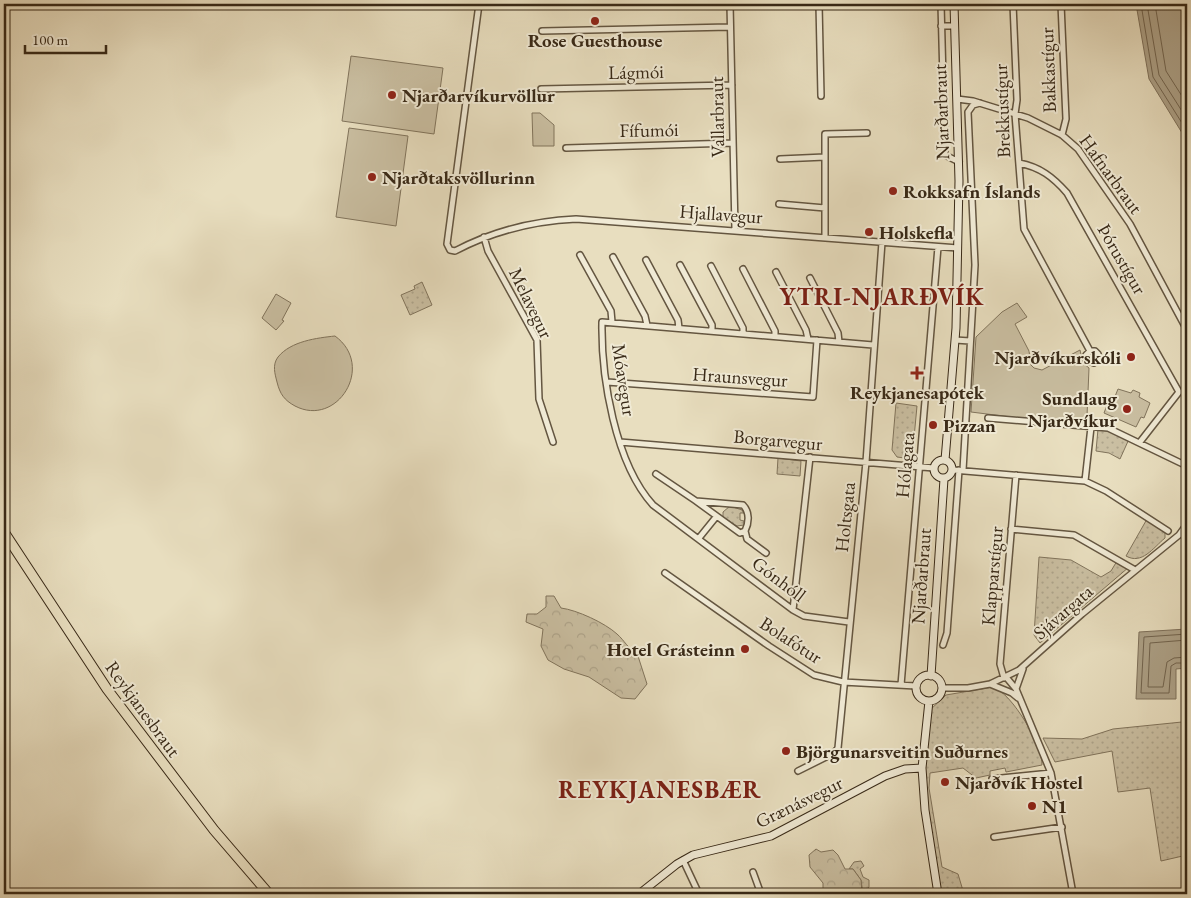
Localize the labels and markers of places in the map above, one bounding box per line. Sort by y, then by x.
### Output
marker: Rose Guesthouse [589,15,601,27]
place label: Rose Guesthouse [528,28,662,53]
place label: Njarðarvíkurvöllur [402,83,555,108]
marker: Njarðarvíkurvöllur [386,89,398,101]
place label: Njarðtaksvöllurinn [382,165,535,190]
marker: Njarðtaksvöllurinn [366,171,378,183]
place label: Rokksafn Íslands [903,179,1040,204]
marker: Rokksafn Íslands [887,185,899,197]
place label: Holskefla [879,220,954,245]
marker: Holskefla [863,226,875,238]
place label: Njarðvíkurskóli [994,345,1121,370]
marker: Njarðvíkurskóli [1125,351,1137,363]
marker: Reykjanesapótek [911,367,923,379]
place label: Reykjanesapótek [850,380,985,405]
place label: Sundlaug Njarðvíkur [1027,386,1117,433]
marker: Sundlaug Njarðvíkur [1121,403,1133,415]
place label: Pizzan [943,413,996,438]
marker: Pizzan [927,419,939,431]
place label: Hotel Grásteinn [607,637,735,662]
marker: Hotel Grásteinn [739,643,751,655]
place label: Björgunarsveitin Suðurnes [796,739,1008,764]
marker: Björgunarsveitin Suðurnes [780,745,792,757]
place label: Njarðvík Hostel [955,770,1083,795]
marker: Njarðvík Hostel [939,776,951,788]
place label: N1 [1042,794,1067,819]
marker: N1 [1026,800,1038,812]

